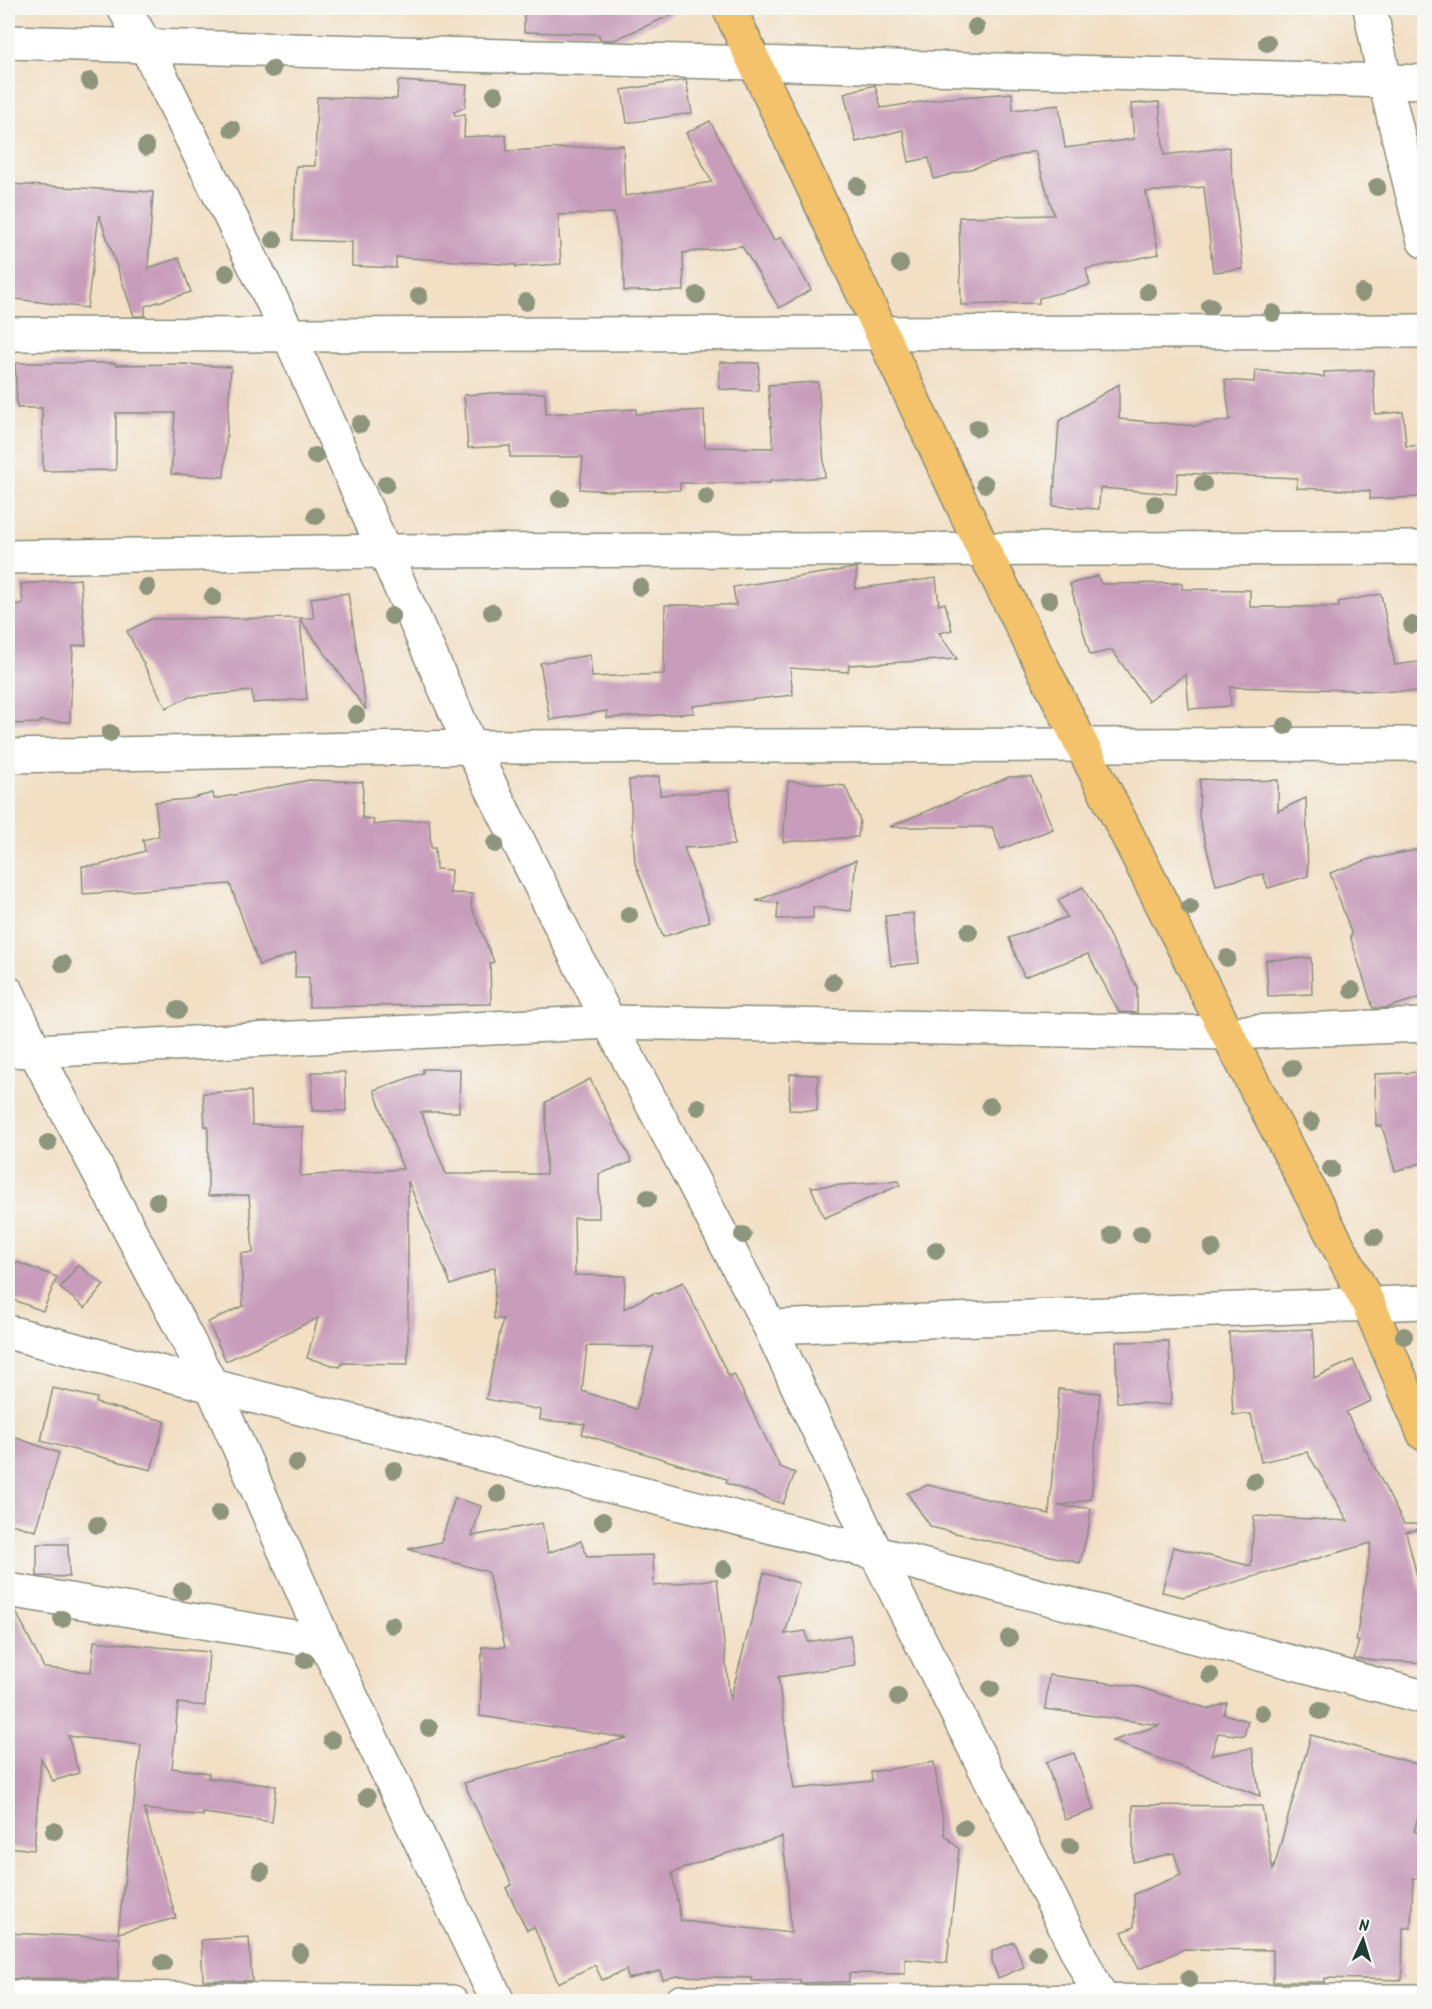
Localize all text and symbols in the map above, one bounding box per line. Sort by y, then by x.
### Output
north arrow [1333,1910,1393,1970]
text: N [1358,1914,1370,1939]

